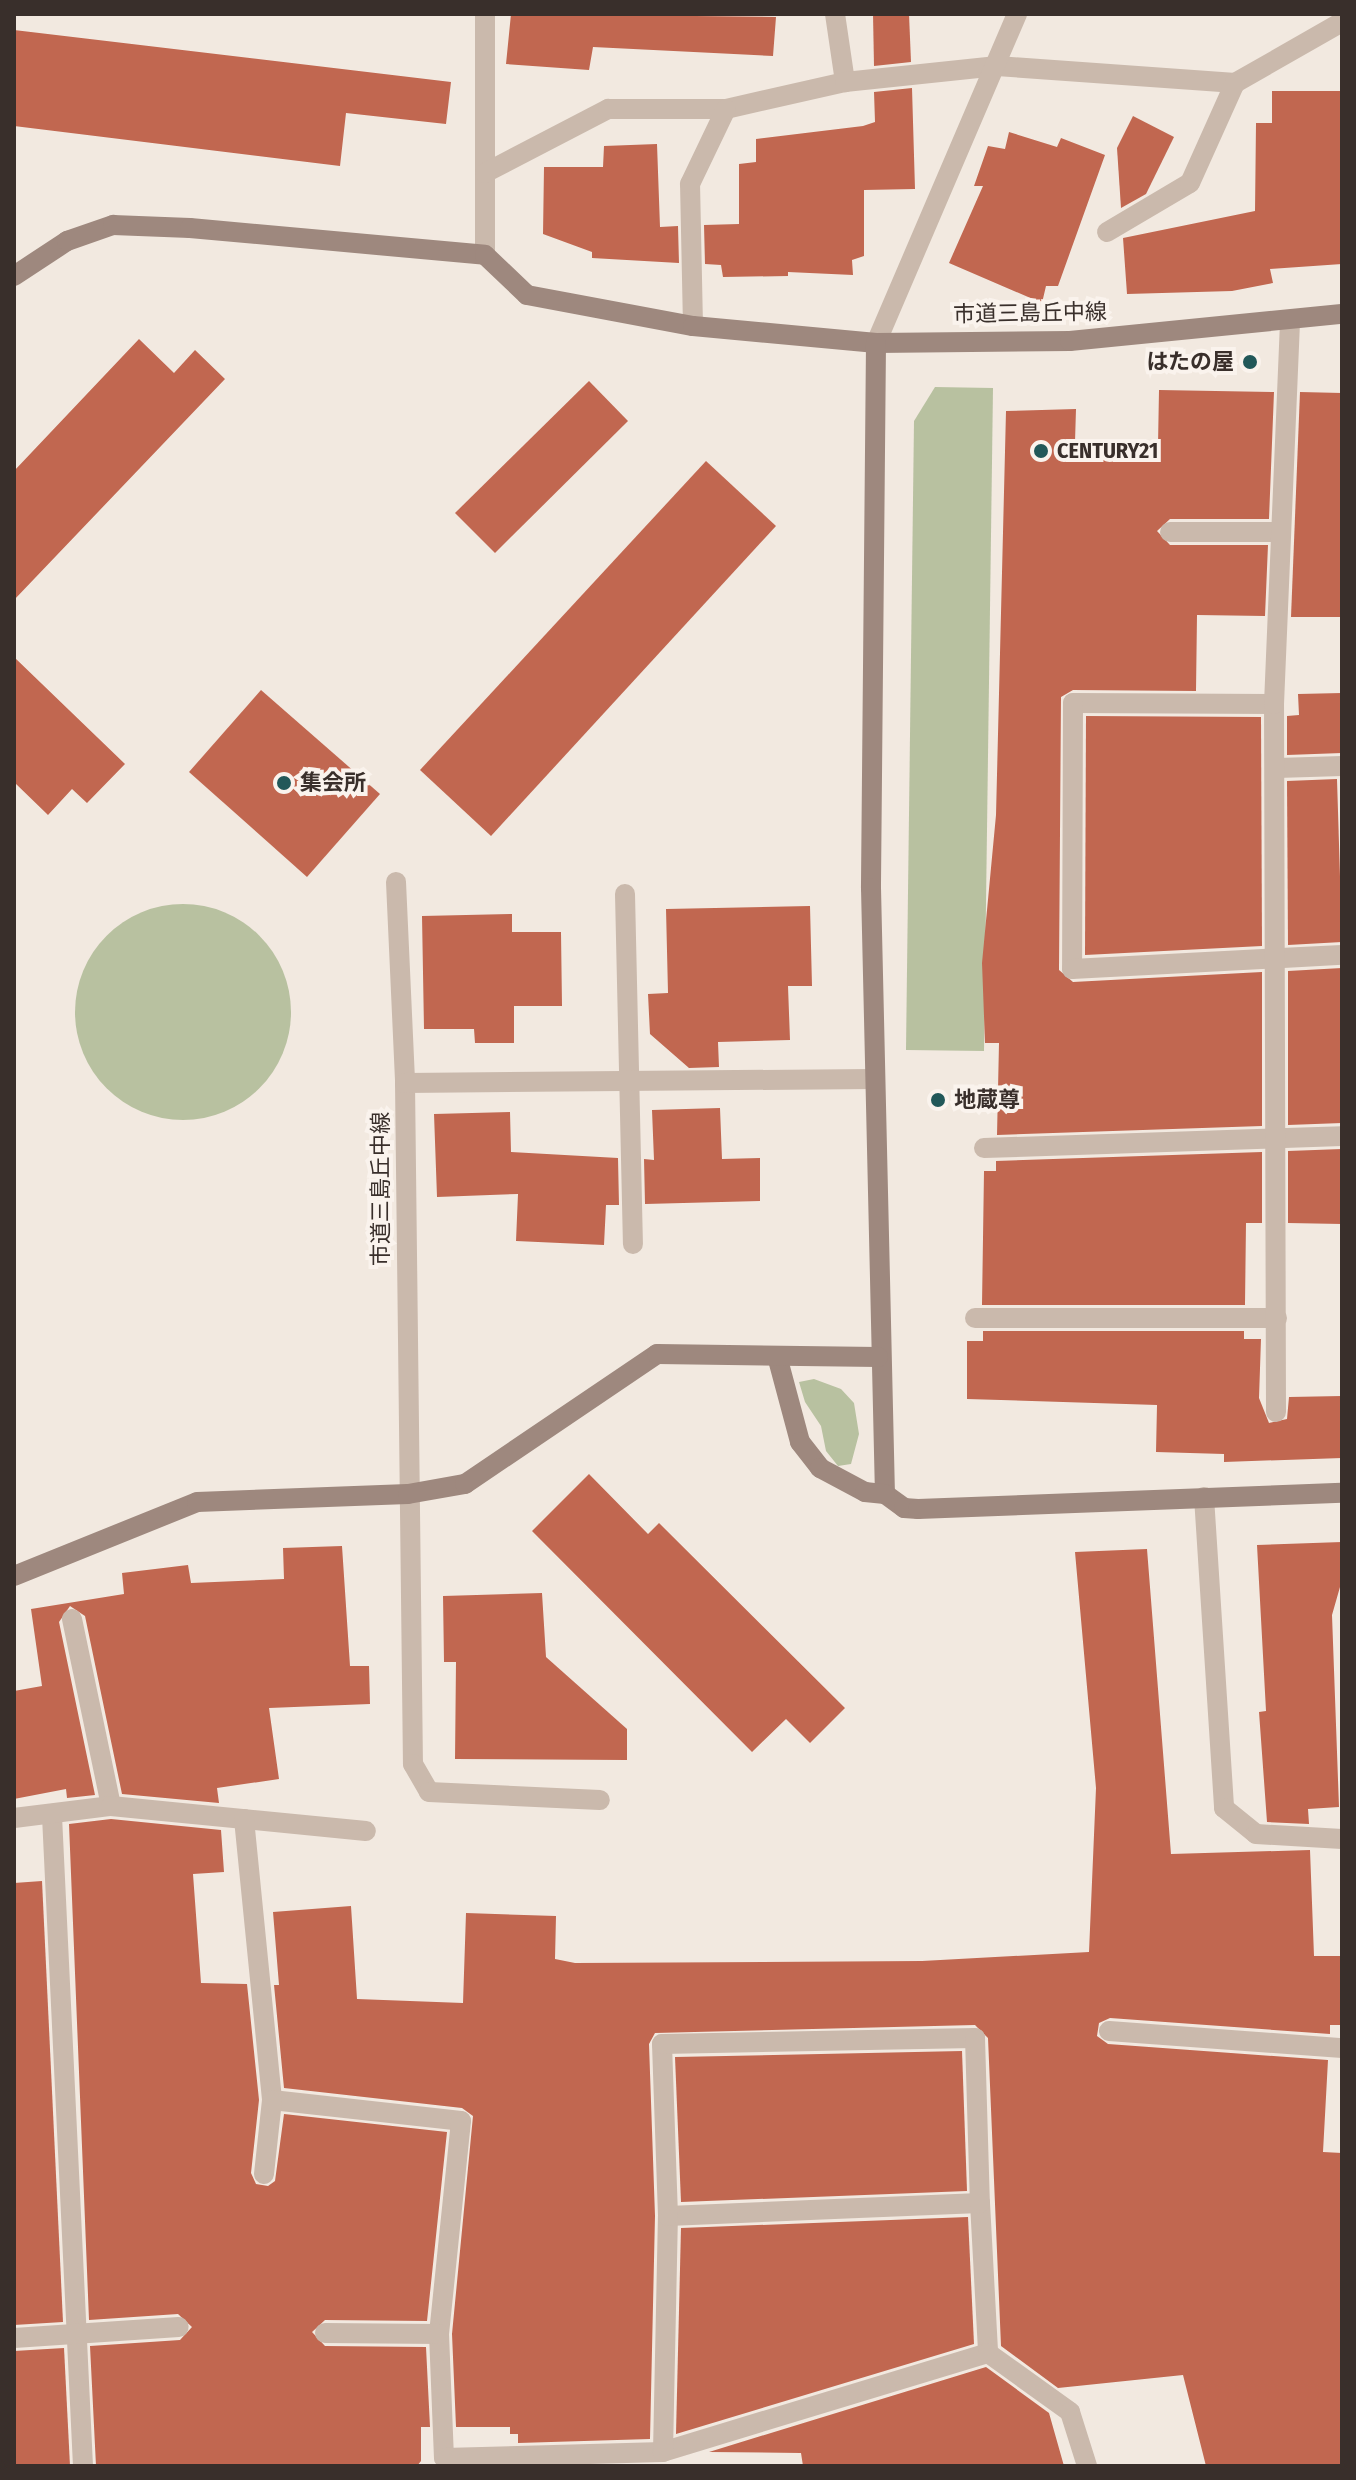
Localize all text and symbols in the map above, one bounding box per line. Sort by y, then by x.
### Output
street label: 市道三島丘中線 [953,298,1107,328]
place label: はたの屋 [1146,349,1234,375]
marker: はたの屋 [1241,353,1259,371]
place label: CENTURY21 [1057,438,1158,464]
marker: CENTURY21 [1032,442,1050,460]
place label: 集会所 [300,770,366,796]
marker: 集会所 [275,774,293,792]
place label: 地蔵尊 [954,1087,1020,1113]
marker: 地蔵尊 [929,1091,947,1109]
street label: 市道三島丘中線 [368,1112,394,1266]

